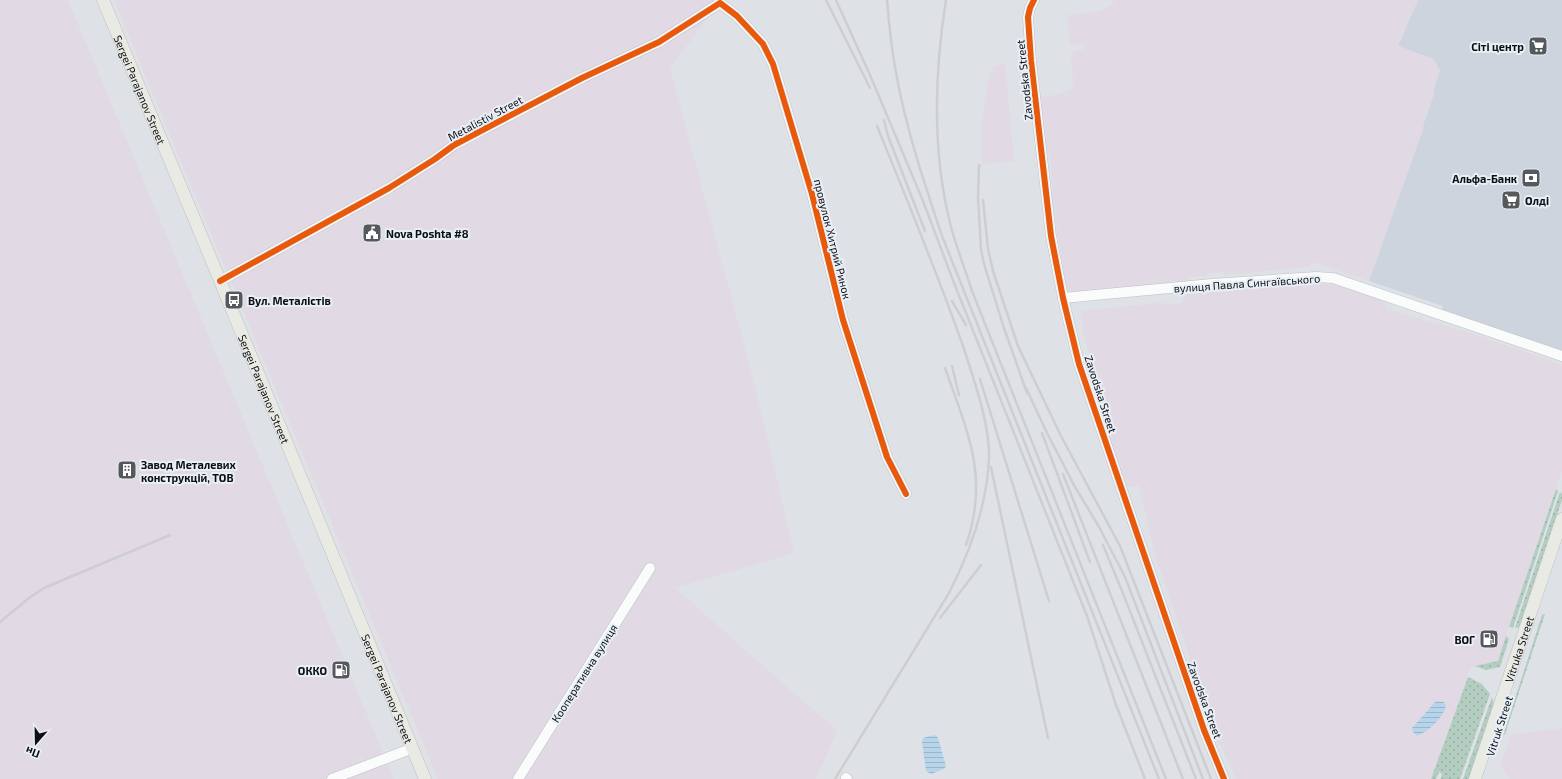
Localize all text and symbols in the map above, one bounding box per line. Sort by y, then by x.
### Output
street label: Sergei Parajanov Street [112,33,169,146]
supermarket icon: Сіті центр [1527,35,1549,57]
street label: Zavodska Street [1013,39,1035,121]
place label: Сіті центр [1471,40,1524,53]
street label: Metalistiv Street [445,93,525,143]
bank icon: Альфа-Банк [1520,167,1542,189]
place label: Альфа-Банк [1452,172,1517,185]
street label: провулок Хитрий Ринок [811,178,854,301]
supermarket icon: Олді [1500,189,1522,211]
place label: Олді [1525,194,1549,207]
public building icon: Nova Poshta #8 [361,222,383,244]
place label: Nova Poshta #8 [386,227,469,240]
street label: вулиця Павла Сингаївського [1173,271,1321,296]
bus stop icon: Вул. Металістів [223,289,245,311]
place label: Вул. Металістів [248,294,331,307]
street label: Sergei Parajanov Street [236,332,293,445]
street label: Zavodska Street [1082,354,1120,434]
place label: Завод Металевих конструкцій, ТОВ [141,458,236,484]
building icon: Завод Металевих конструкцій, ТОВ [116,459,138,481]
street label: Vitruka Street [1501,614,1536,684]
street label: Кооперативна вулиця [548,621,620,725]
fuel station icon: ВОГ [1478,628,1500,650]
street label: Sergei Parajanov Street [360,632,416,745]
place label: ВОГ [1454,633,1475,646]
fuel station icon: ОККО [330,659,352,681]
street label: Zavodska Street [1185,660,1225,740]
place label: ОККО [298,664,327,677]
street label: Vitruk Street [1483,694,1515,758]
north arrow [16,723,56,763]
text: Пн [23,744,41,761]

